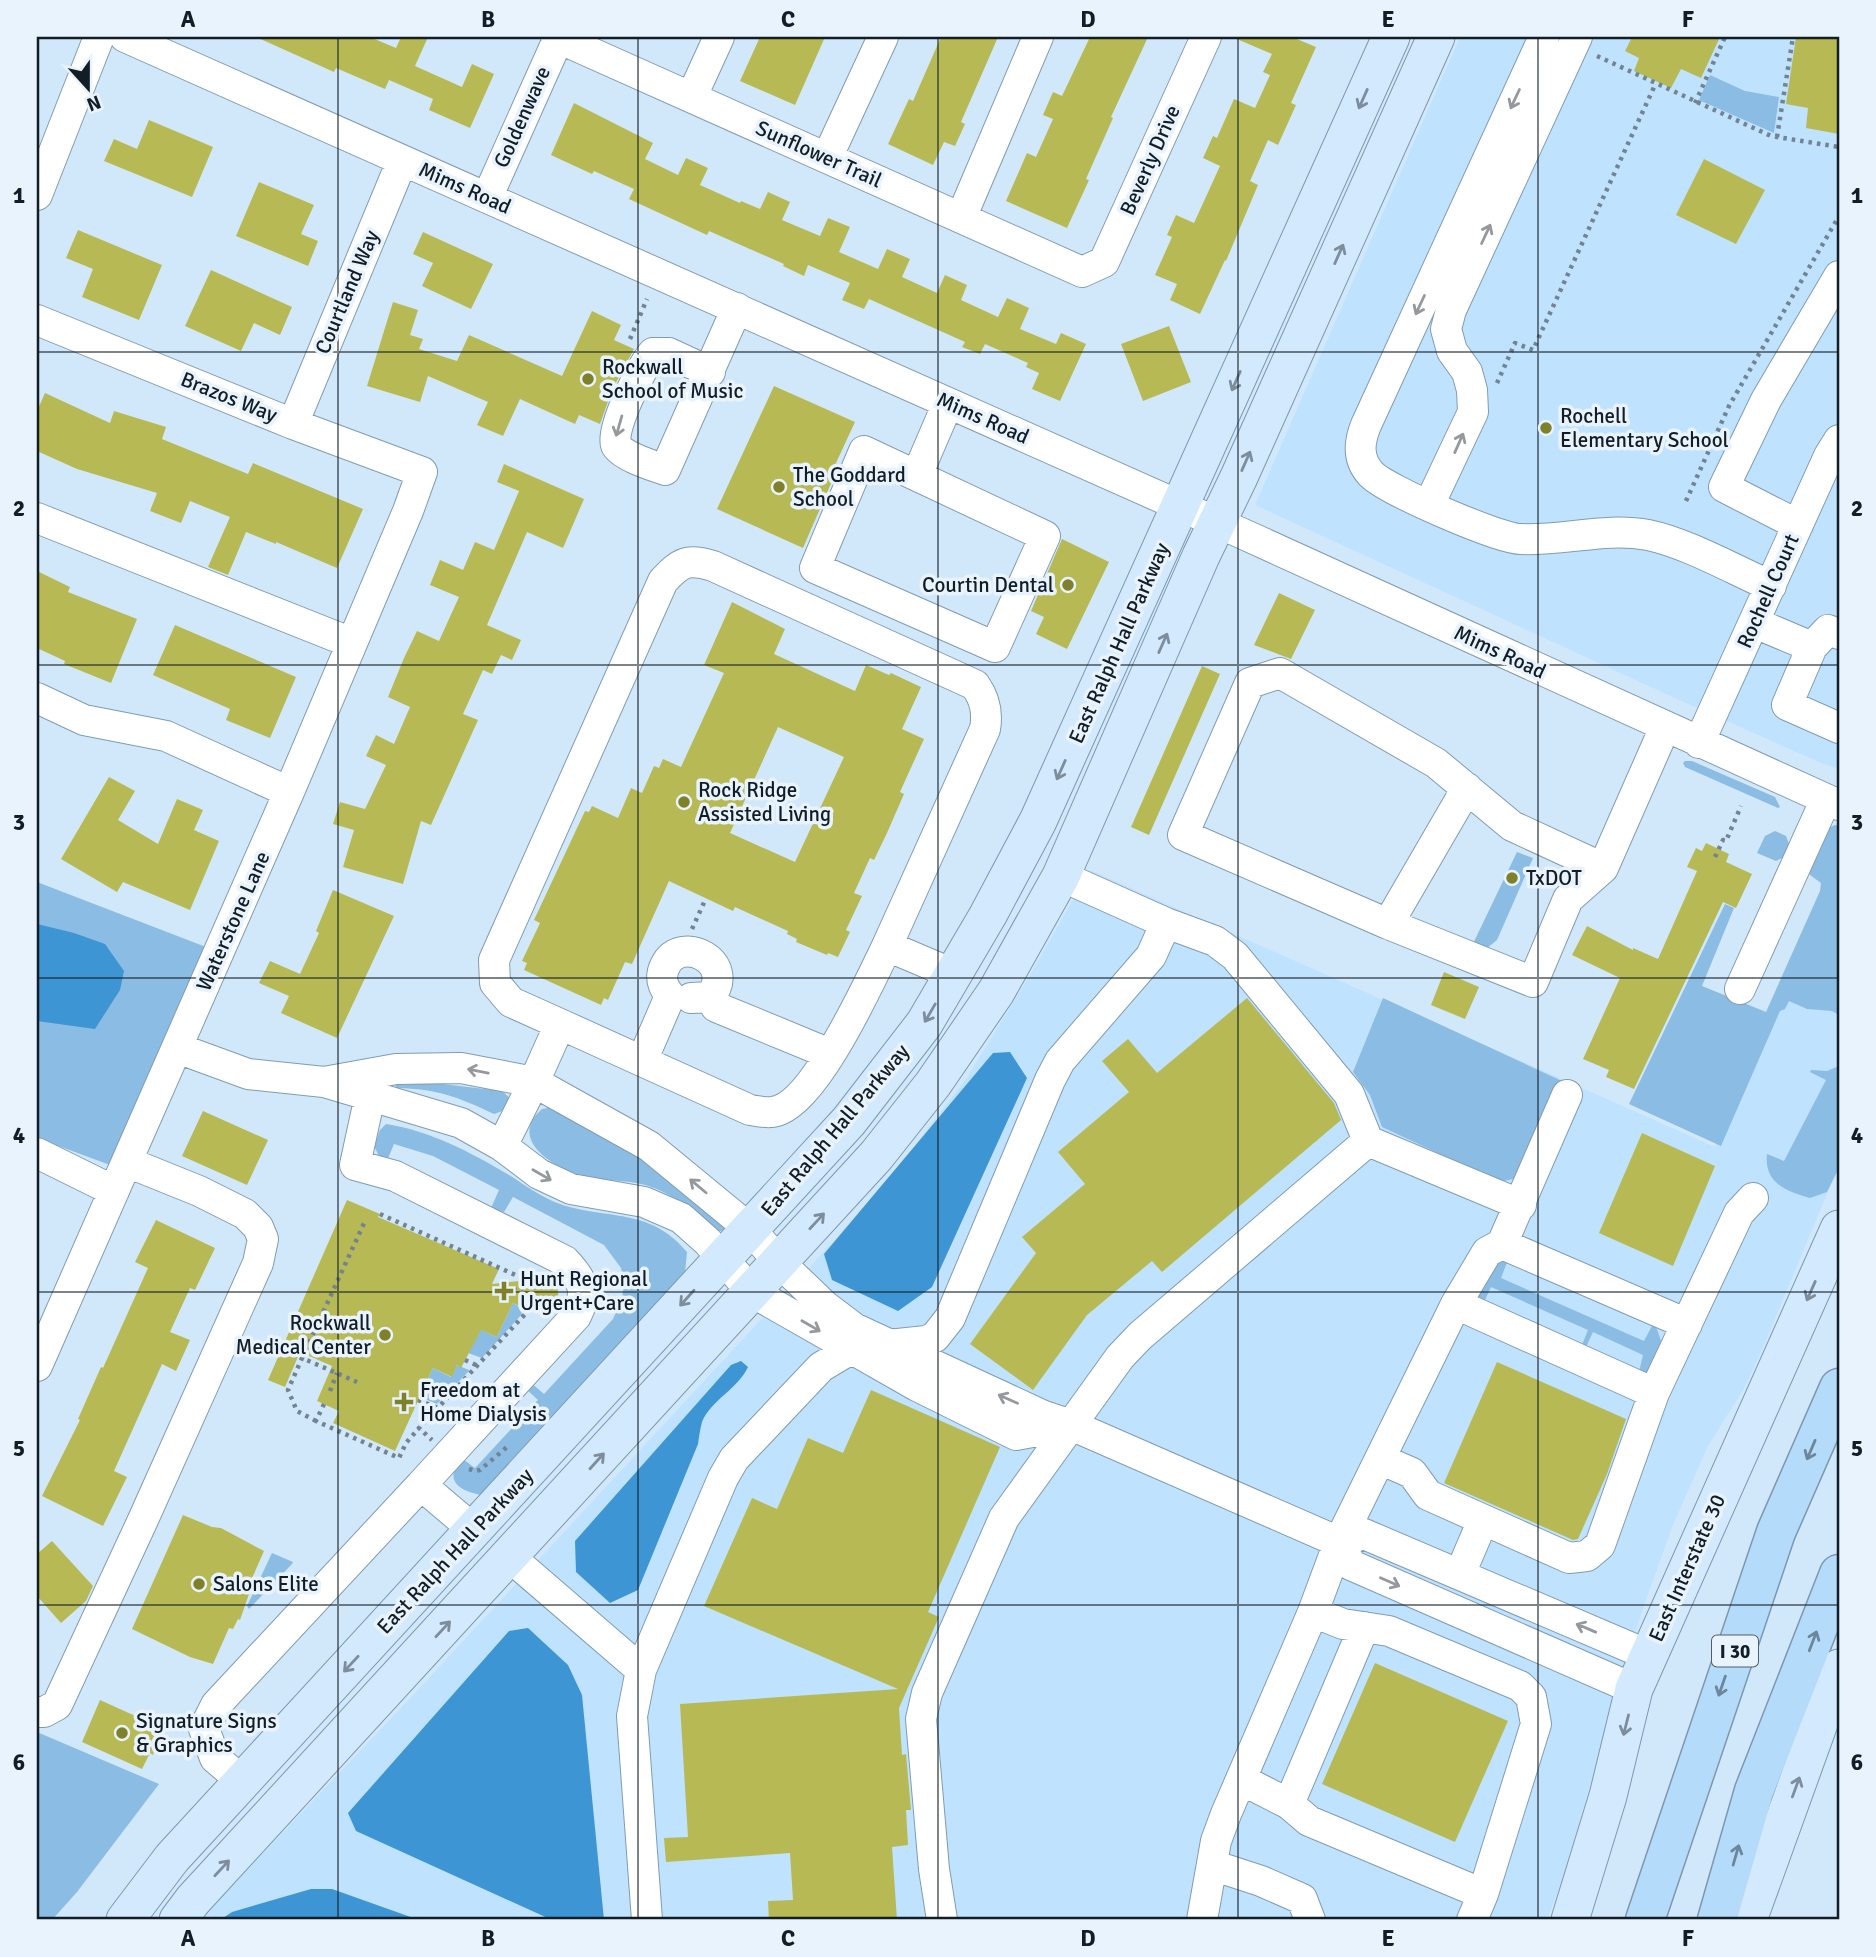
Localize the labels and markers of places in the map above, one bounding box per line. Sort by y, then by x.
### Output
place label: Rockwall School of Music [602,354,743,404]
marker: Rockwall School of Music [580,371,596,387]
place label: Rochell Elementary School [1560,403,1729,453]
marker: Rochell Elementary School [1538,420,1554,436]
place label: The Goddard School [793,462,906,512]
marker: The Goddard School [771,479,787,495]
place label: Courtin Dental [922,572,1054,598]
marker: Courtin Dental [1060,577,1076,593]
place label: Rock Ridge Assisted Living [698,777,831,827]
marker: Rock Ridge Assisted Living [676,794,692,810]
place label: TxDOT [1526,865,1583,891]
marker: TxDOT [1504,870,1520,886]
place label: Hunt Regional Urgent+Care [520,1266,648,1316]
marker: Hunt Regional Urgent+Care [494,1281,514,1301]
place label: Rockwall Medical Center [236,1310,371,1360]
marker: Rockwall Medical Center [377,1327,393,1343]
place label: Freedom at Home Dialysis [420,1377,547,1427]
marker: Freedom at Home Dialysis [394,1392,414,1412]
place label: Salons Elite [213,1571,319,1597]
marker: Salons Elite [191,1576,207,1592]
place label: Signature Signs & Graphics [136,1708,277,1758]
marker: Signature Signs & Graphics [114,1725,130,1741]

